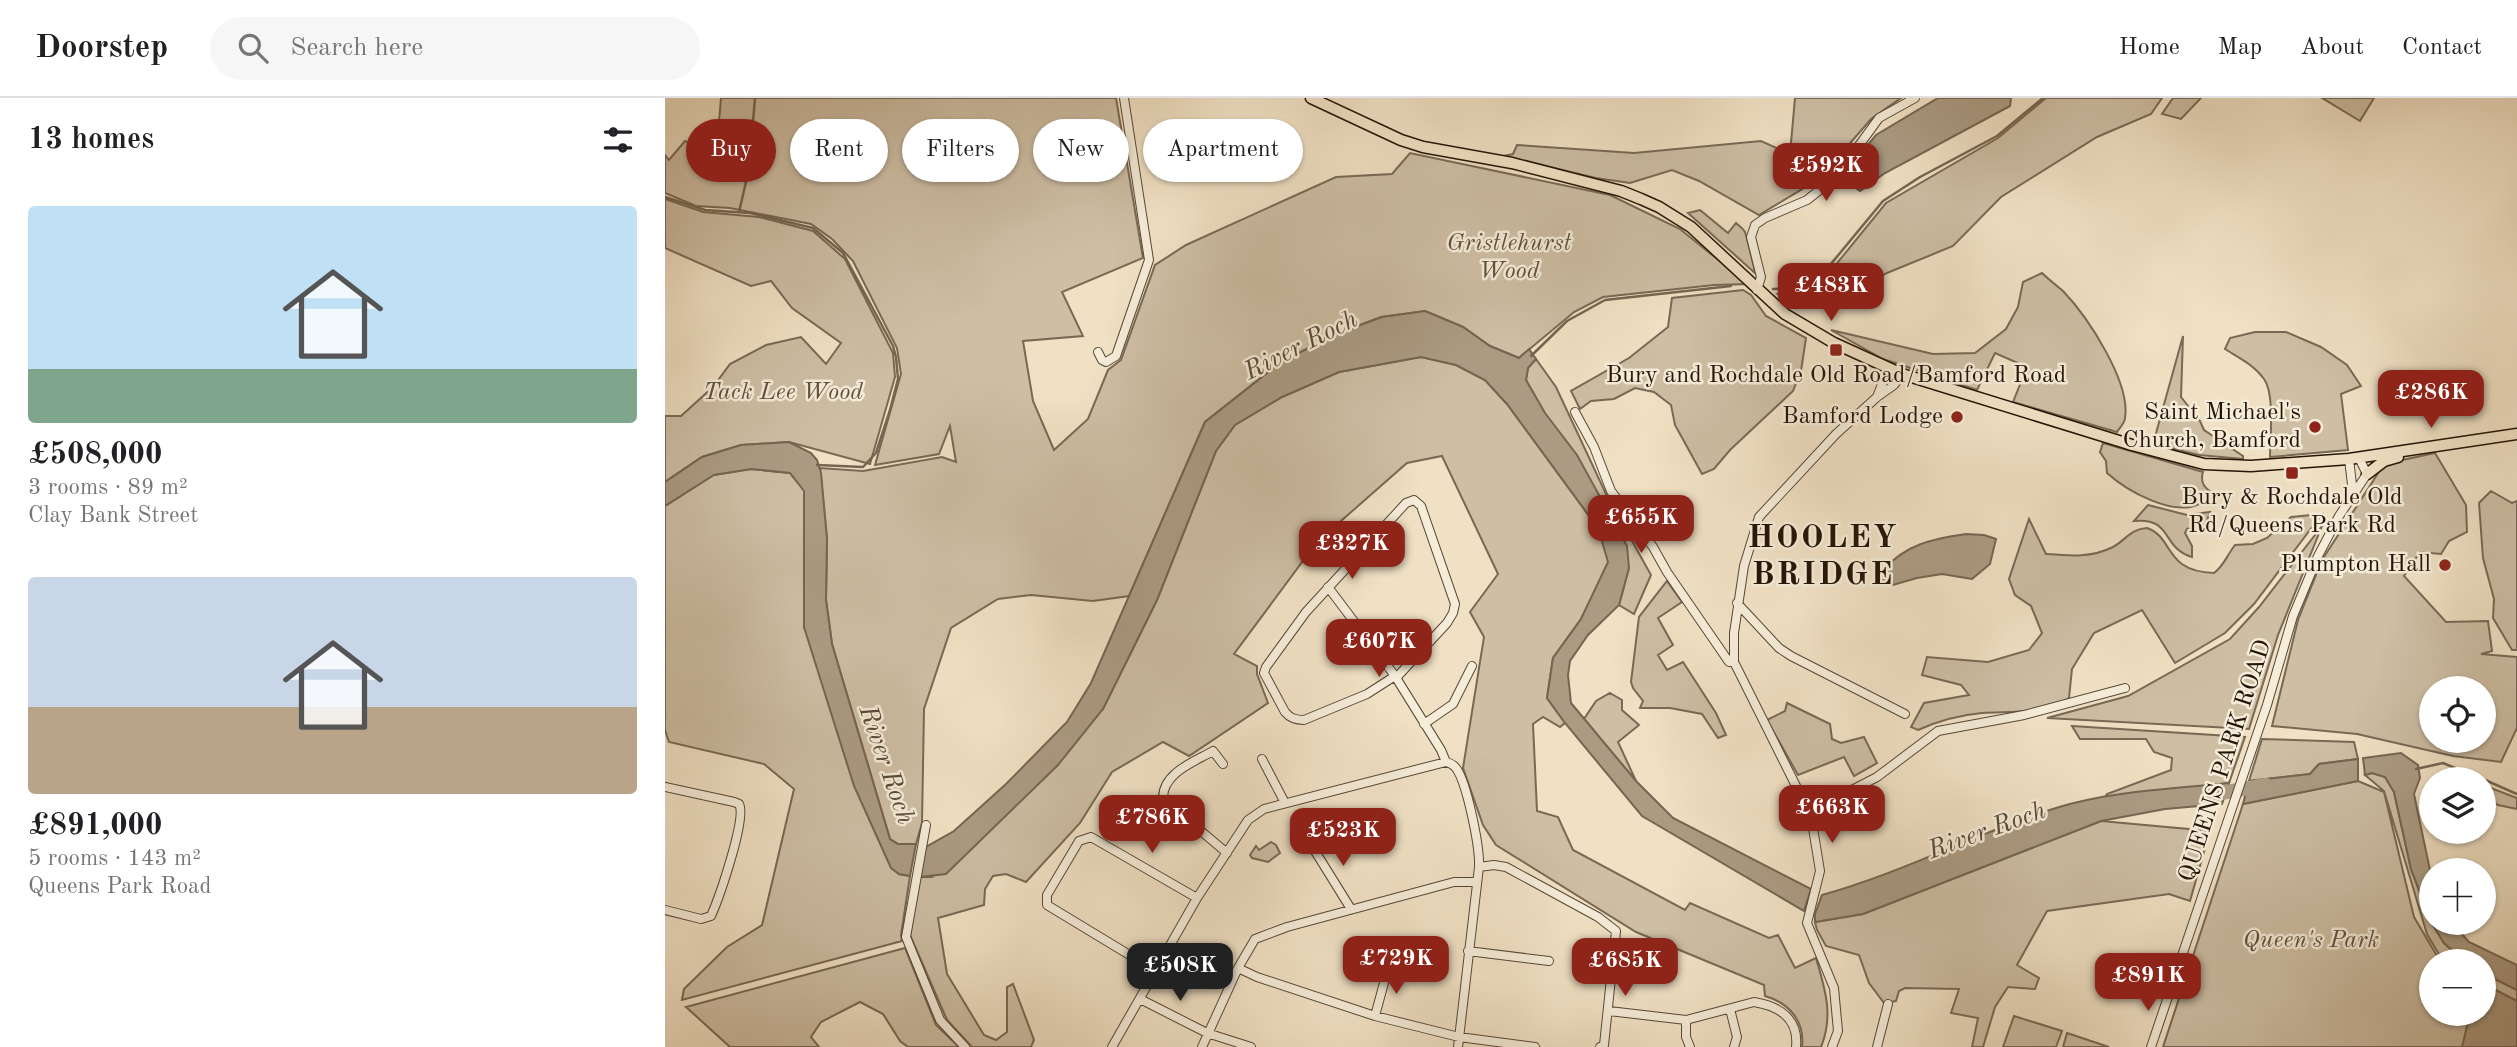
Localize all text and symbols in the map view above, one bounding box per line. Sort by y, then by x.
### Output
search box [210,17,700,80]
icon: search [234,29,272,67]
text: Doorstep [35,32,168,65]
text: Search here [290,35,423,61]
text: Home [2119,36,2180,60]
text: Map [2218,36,2262,60]
text: About [2300,36,2364,60]
text: Contact [2402,36,2482,60]
chip: Buy [686,119,776,182]
chip: Rent [790,119,888,182]
chip: Filters [902,119,1019,182]
chip: New [1033,119,1129,182]
chip: Apartment [1143,119,1303,182]
icon: filters [599,121,637,159]
text: 13 homes [28,125,154,155]
pin: £592K [1777,144,1875,203]
text: £592K [1789,154,1863,177]
park label: Gristlehurst Wood [1447,232,1572,284]
icon: home [270,251,396,377]
pin: £483K [1782,264,1880,323]
text: £483K [1794,274,1868,297]
water label: River Roch [1239,306,1362,386]
marker: Bury and Rochdale Old Road/Bamford Road [1828,342,1844,358]
place label: Bury and Rochdale Old Road/Bamford Road [1606,364,2066,388]
pin: £286K [2382,370,2480,430]
park label: Tack Lee Wood [703,381,863,405]
text: £286K [2394,381,2468,404]
place label: Saint Michael's Church, Bamford [2123,401,2301,453]
place label: Bamford Lodge [1782,405,1943,429]
marker: Bamford Lodge [1949,409,1965,425]
marker: Saint Michael's Church, Bamford [2307,419,2323,435]
text: £508,000 [28,440,162,470]
marker: Bury & Rochdale Old Rd/Queens Park Rd [2284,465,2300,481]
text: 3 rooms · 89 m² [28,476,188,499]
place label: Bury & Rochdale Old Rd/Queens Park Rd [2181,486,2403,538]
pin: £655K [1592,496,1690,555]
text: Clay Bank Street [28,504,198,527]
text: £655K [1604,506,1678,529]
pin: £327K [1303,522,1401,581]
district label: HOOLEY BRIDGE [1747,523,1899,592]
text: £327K [1315,532,1389,555]
place label: Plumpton Hall [2280,553,2431,577]
marker: Plumpton Hall [2437,557,2453,573]
pin: £607K [1330,620,1428,679]
icon: home [270,622,396,748]
text: £607K [1342,630,1416,653]
street label: QUEENS PARK ROAD [2175,637,2277,885]
map controls [2419,676,2496,1026]
button: locate [2419,676,2496,753]
water label: River Roch [853,701,918,828]
button: layers [2419,767,2496,844]
pin: £663K [1783,786,1881,845]
pin: £786K [1103,796,1201,855]
text: £663K [1795,796,1869,819]
water label: River Roch [1923,798,2050,865]
text: £786K [1115,806,1189,829]
pin: £523K [1294,808,1392,868]
text: £891,000 [28,811,162,841]
text: £523K [1306,819,1380,842]
text: 5 rooms · 143 m² [28,847,201,870]
button: + [2419,858,2496,935]
text: Queens Park Road [28,875,211,898]
park label: Queen's Park [2243,929,2379,953]
pin: £729K [1347,936,1445,996]
pin: £685K [1576,939,1674,998]
pin: £508K [1131,944,1229,1003]
text: £729K [1359,947,1433,970]
text: £685K [1588,949,1662,972]
button: − [2419,949,2496,1026]
text: £508K [1143,954,1217,977]
pin: £891K [2099,954,2197,1013]
text: £891K [2111,964,2185,987]

